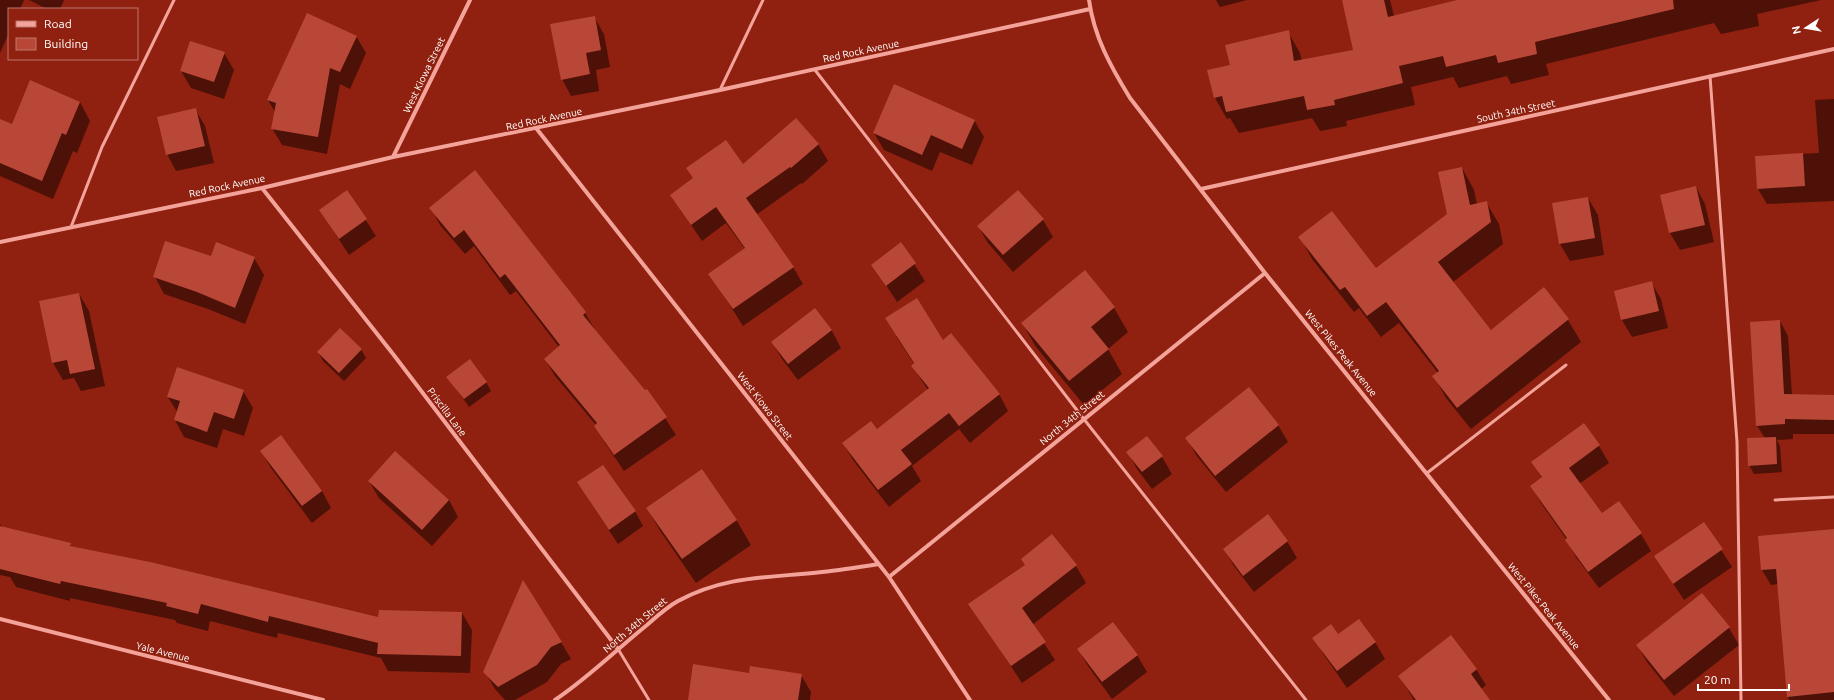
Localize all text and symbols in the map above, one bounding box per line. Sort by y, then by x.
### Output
legend [8,8,138,60]
north arrow [1786,8,1826,48]
text: Road [44,17,72,30]
text: N [1789,25,1803,35]
street label: West Kiowa Street [401,35,447,115]
text: Building [44,37,88,50]
street label: Red Rock Avenue [822,38,900,64]
street label: South 34th Street [1476,97,1556,125]
street label: Red Rock Avenue [505,106,583,132]
street label: Red Rock Avenue [188,173,266,199]
street label: West Pikes Peak Avenue [1303,308,1379,398]
street label: West Kiowa Street [735,370,795,442]
street label: Priscilla Lane [425,386,469,438]
street label: North 34th Street [1038,389,1107,447]
street label: West Pikes Peak Avenue [1506,561,1582,651]
street label: North 34th Street [601,595,669,655]
street label: Yale Avenue [135,640,191,664]
scale bar [1698,666,1789,692]
text: 20 m [1704,673,1731,686]

